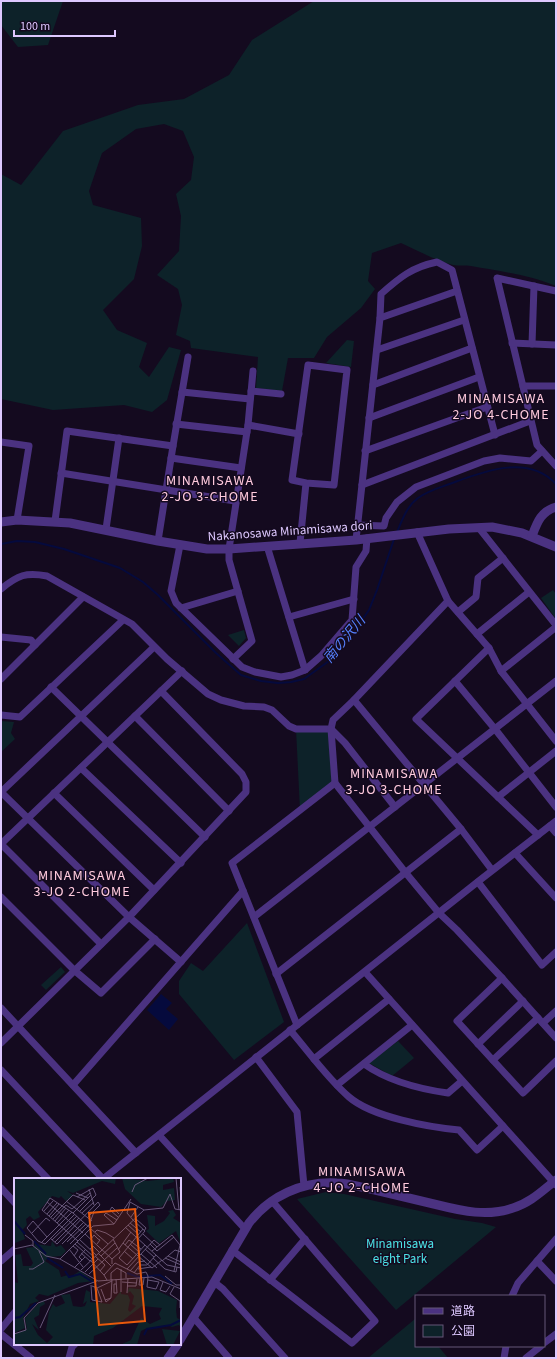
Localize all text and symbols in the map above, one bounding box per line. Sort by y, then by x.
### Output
scale bar [14,12,115,38]
text: 100 m [20,18,50,35]
district label: MINAMISAWA 2-JO 4-CHOME [452,389,550,425]
district label: MINAMISAWA 2-JO 3-CHOME [161,471,259,507]
street label: Nakanosawa Minamisawa dori [207,516,373,546]
water label: 南の沢川 [319,610,372,668]
district label: MINAMISAWA 3-JO 3-CHOME [345,764,443,800]
district label: MINAMISAWA 3-JO 2-CHOME [33,866,131,902]
district label: MINAMISAWA 4-JO 2-CHOME [313,1162,411,1198]
inset map [14,1178,181,1345]
park label: Minamisawa eight Park [366,1235,434,1268]
legend [415,1295,545,1347]
text: 道路 [451,1303,475,1320]
text: 公園 [451,1323,475,1340]

